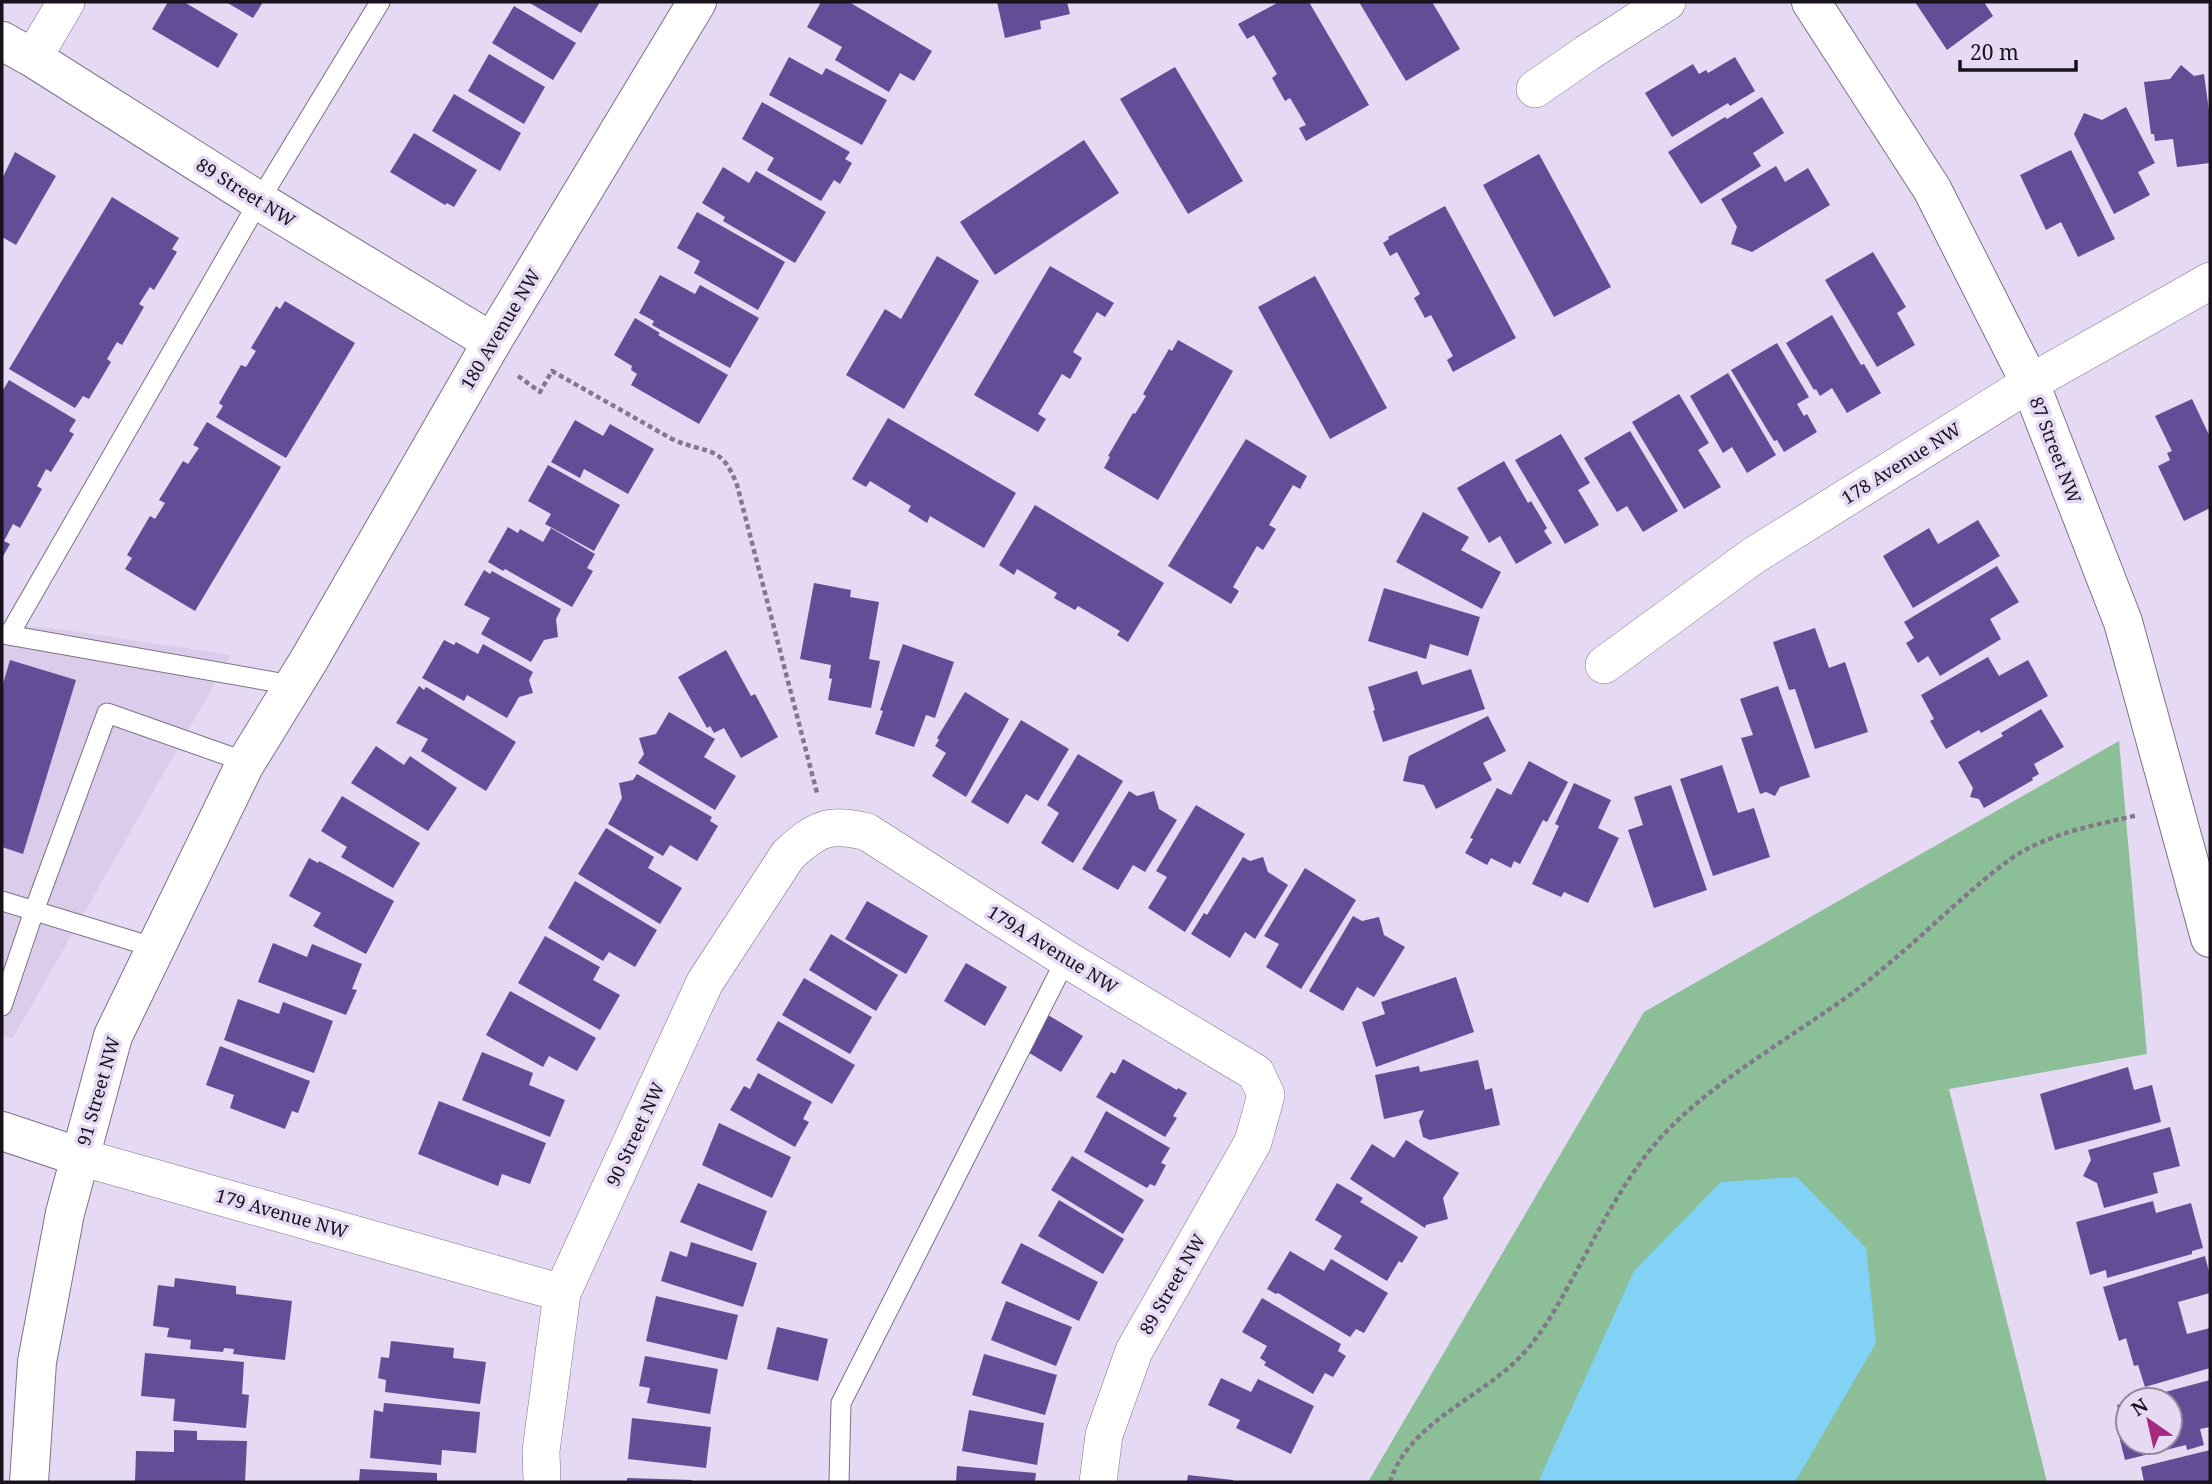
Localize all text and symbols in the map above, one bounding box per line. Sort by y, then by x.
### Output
scale bar [1960,28,2076,72]
text: 20 m [1970,38,2019,66]
street label: 89 Street NW [192,152,300,232]
street label: 180 Avenue NW [455,264,546,394]
street label: 87 Street NW [2025,393,2087,507]
street label: 178 Avenue NW [1837,417,1965,509]
street label: 179A Avenue NW [983,899,1123,999]
street label: 91 Street NW [71,1034,125,1148]
street label: 90 Street NW [600,1078,670,1190]
street label: 179 Avenue NW [213,1183,351,1243]
street label: 89 Street NW [1134,1229,1211,1339]
north arrow [2114,1386,2184,1456]
text: N [2126,1392,2153,1422]

